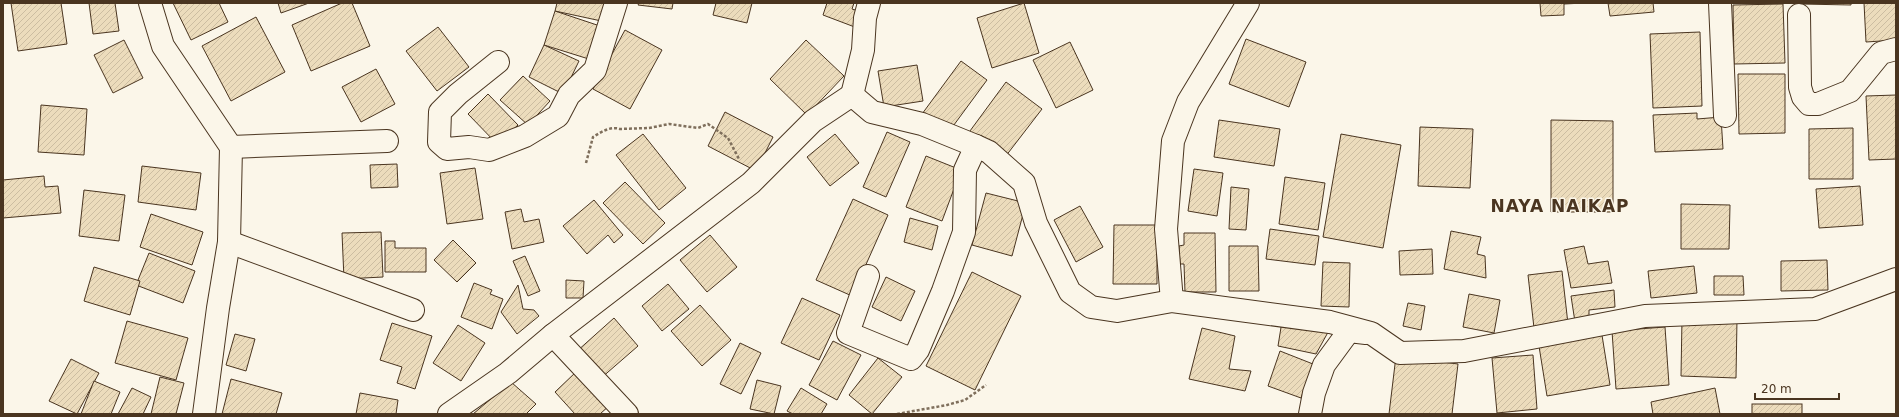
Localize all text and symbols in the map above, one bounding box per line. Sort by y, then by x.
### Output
district label: NAYA NAIKAP [1490,196,1630,216]
scale bar [1755,375,1839,401]
text: 20 m [1761,382,1792,396]

